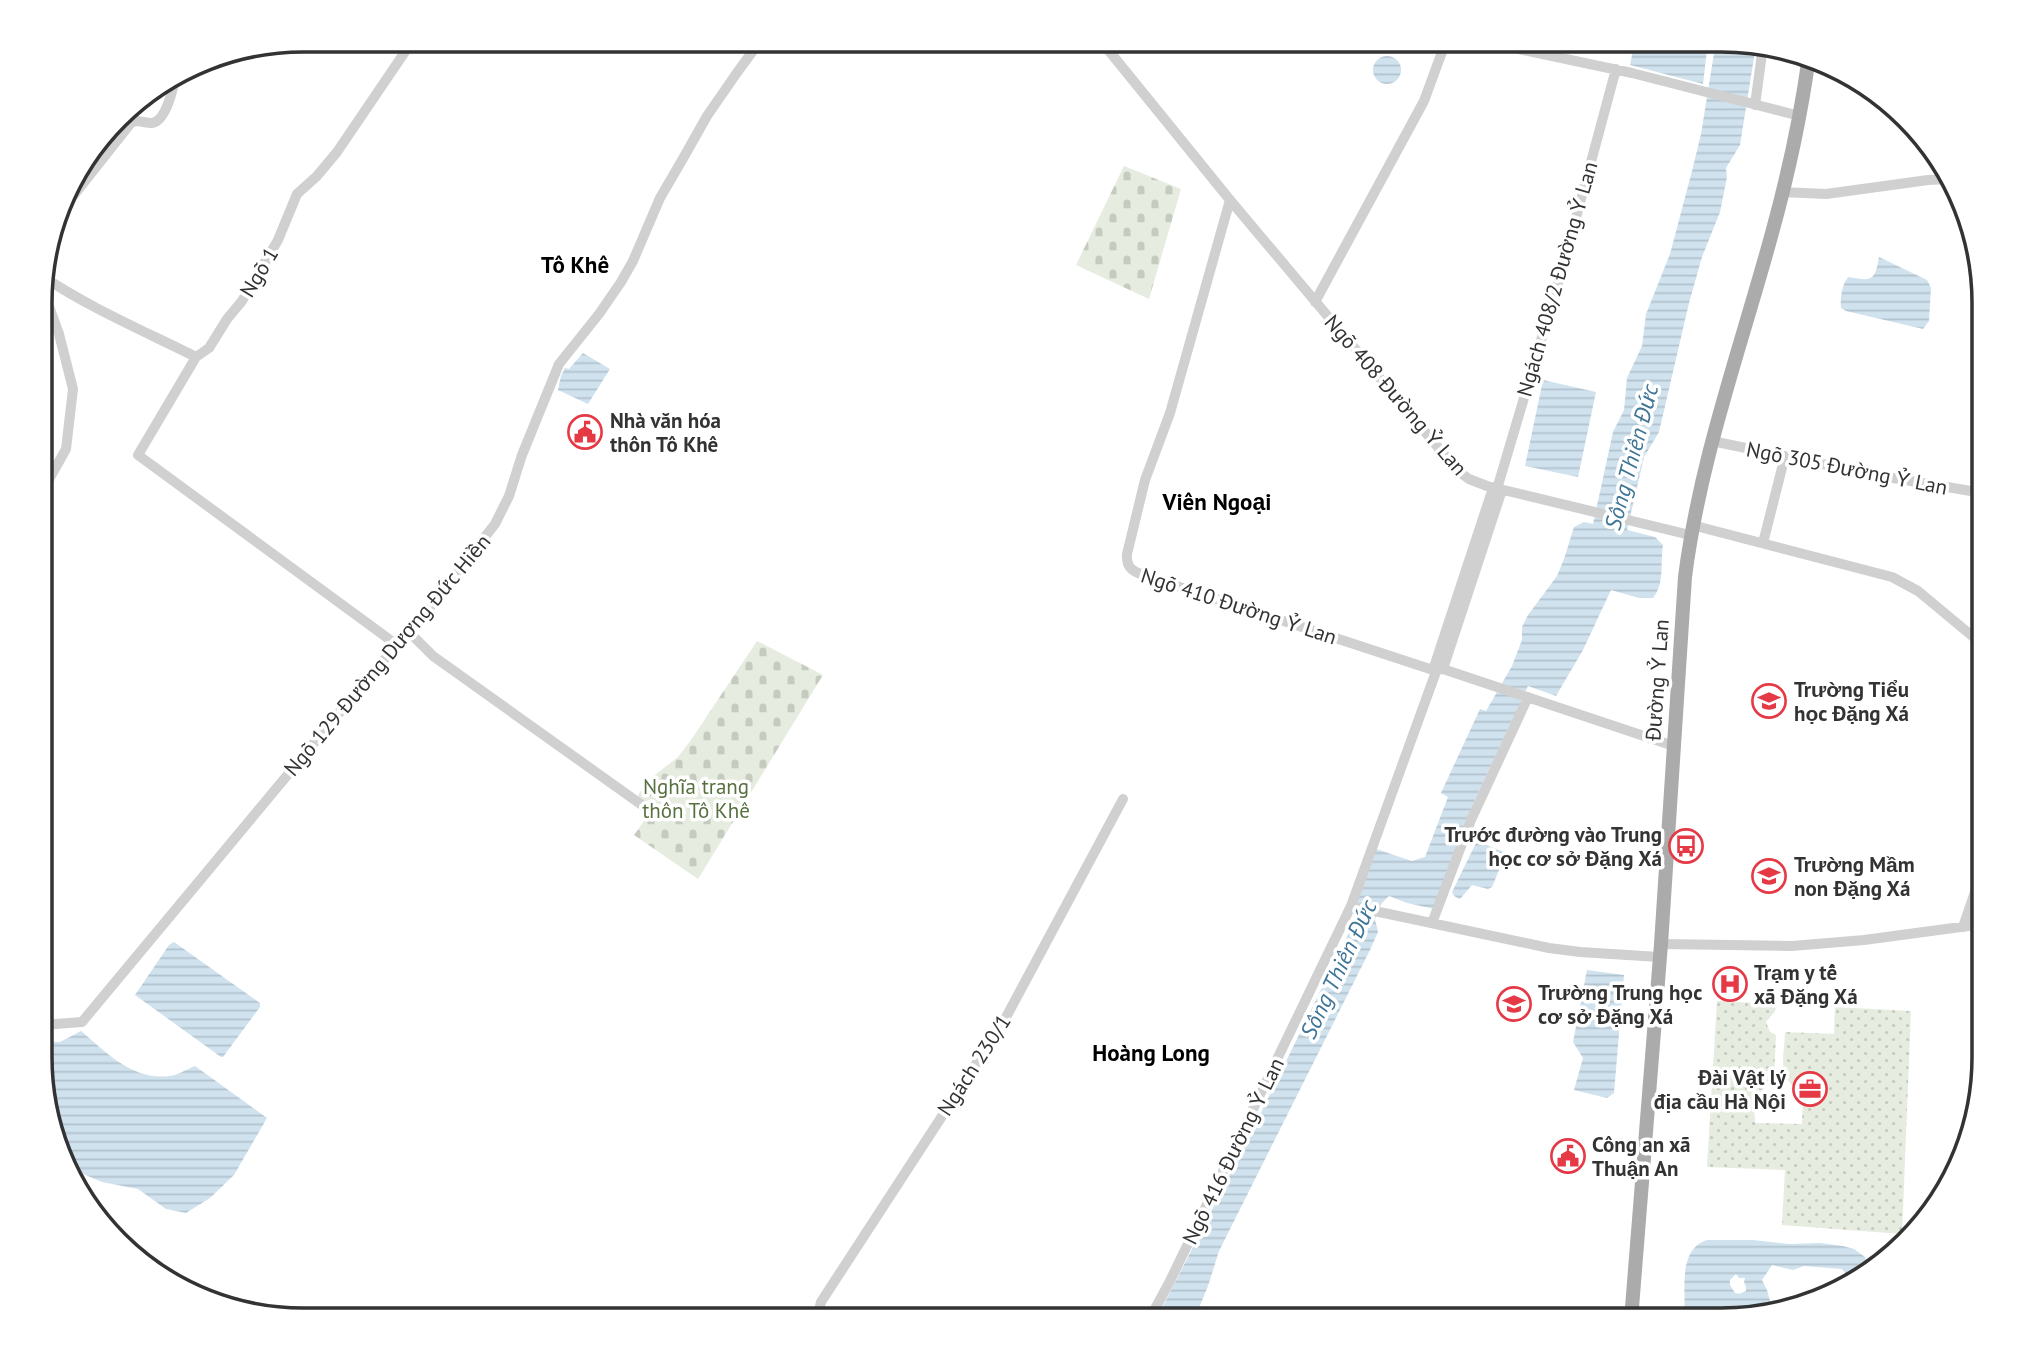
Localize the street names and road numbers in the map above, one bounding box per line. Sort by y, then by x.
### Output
street label: Ngách 408/2 Đường Ỷ Lan [1511,158,1603,400]
street label: Ngõ 1 [234,242,284,302]
street label: Ngõ 408 Đường Ỷ Lan [1319,309,1473,481]
street label: Ngõ 305 Đường Ỷ Lan [1744,435,1950,501]
street label: Ngõ 129 Đường Dương Đức Hiền [278,529,496,781]
street label: Ngõ 410 Đường Ỷ Lan [1138,562,1340,650]
street label: Đường Ỷ Lan [1639,618,1675,743]
street label: Ngách 230/1 [931,1009,1017,1121]
street label: Ngõ 416 Đường Ỷ Lan [1176,1053,1290,1249]

